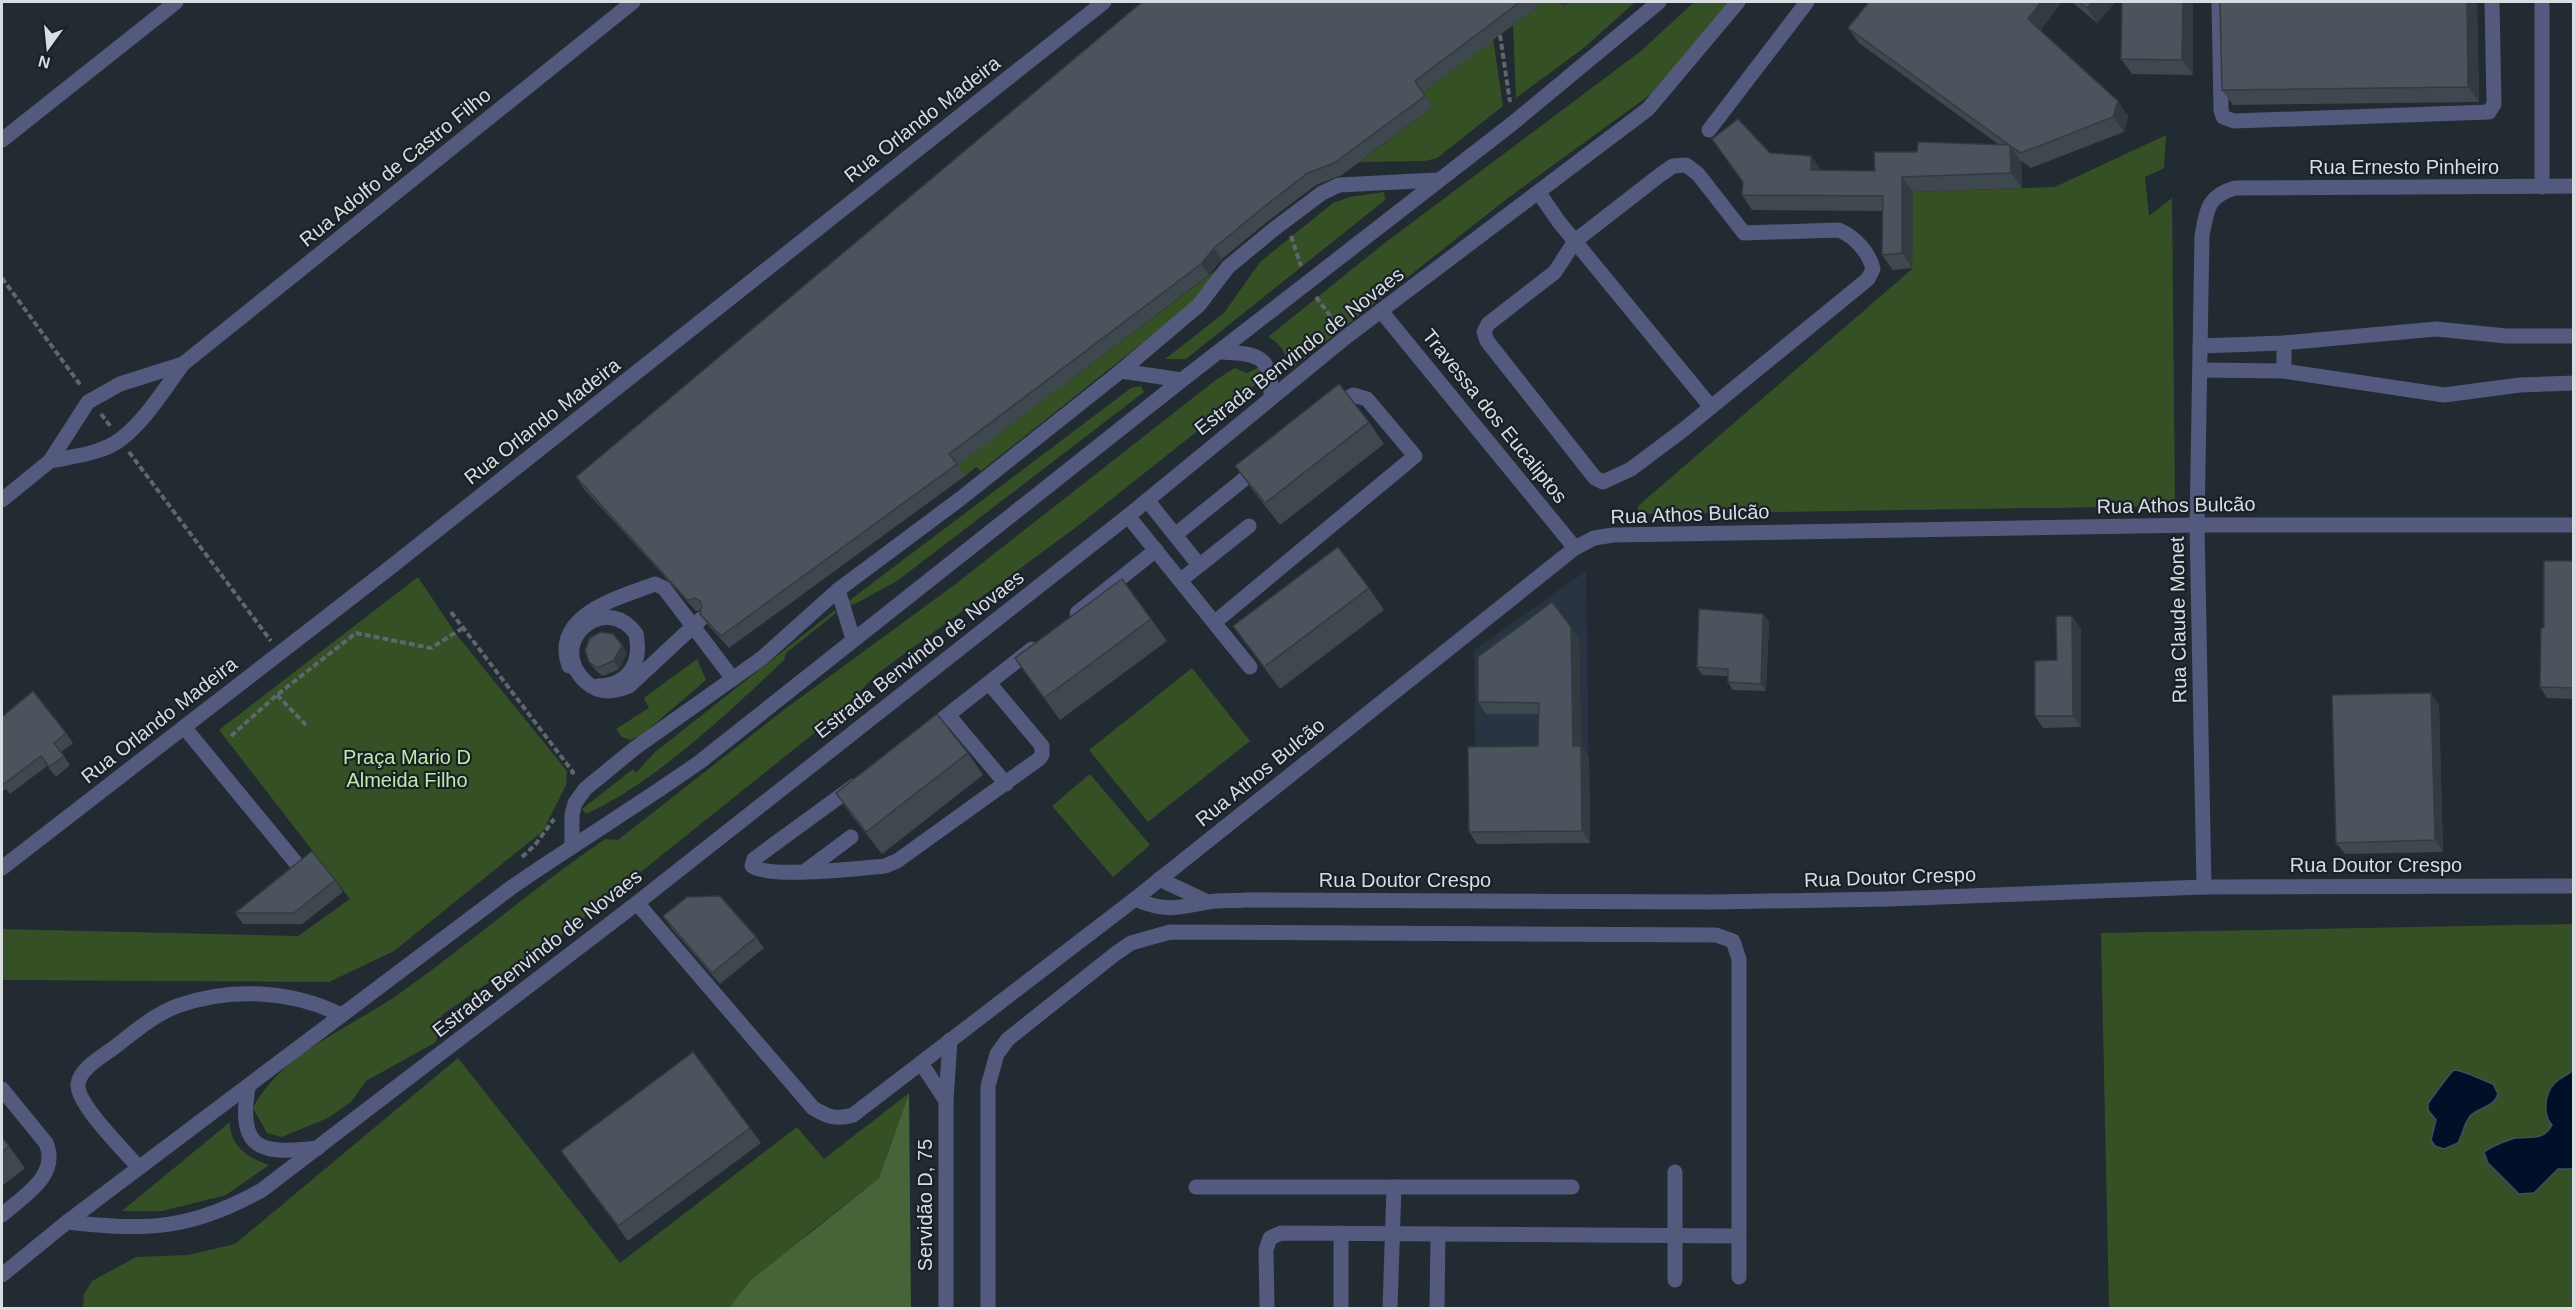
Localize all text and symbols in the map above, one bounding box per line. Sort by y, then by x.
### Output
north arrow [18,18,78,78]
street label: Rua Orlando Madeira [840,51,1005,187]
text: N [36,52,52,72]
street label: Rua Adolfo de Castro Filho [295,83,495,251]
street label: Rua Ernesto Pinheiro [2309,156,2499,178]
street label: Estrada Benvindo de Novaes [1190,263,1408,439]
street label: Travessa dos Eucaliptos [1418,325,1572,507]
street label: Rua Orlando Madeira [460,353,625,489]
street label: Rua Athos Bulcão [2096,493,2256,517]
street label: Rua Athos Bulcão [1610,500,1770,528]
street label: Rua Claude Monet [2166,536,2190,704]
street label: Estrada Benvindo de Novaes [810,566,1028,742]
street label: Rua Orlando Madeira [77,652,242,788]
street label: Rua Athos Bulcão [1191,713,1329,831]
park label: Praça Mario D Almeida Filho [343,746,471,791]
street label: Rua Doutor Crespo [2290,854,2462,876]
street label: Rua Doutor Crespo [1804,863,1976,891]
street label: Estrada Benvindo de Novaes [428,865,646,1041]
street label: Rua Doutor Crespo [1319,869,1491,891]
street label: Servidão D, 75 [914,1139,936,1271]

